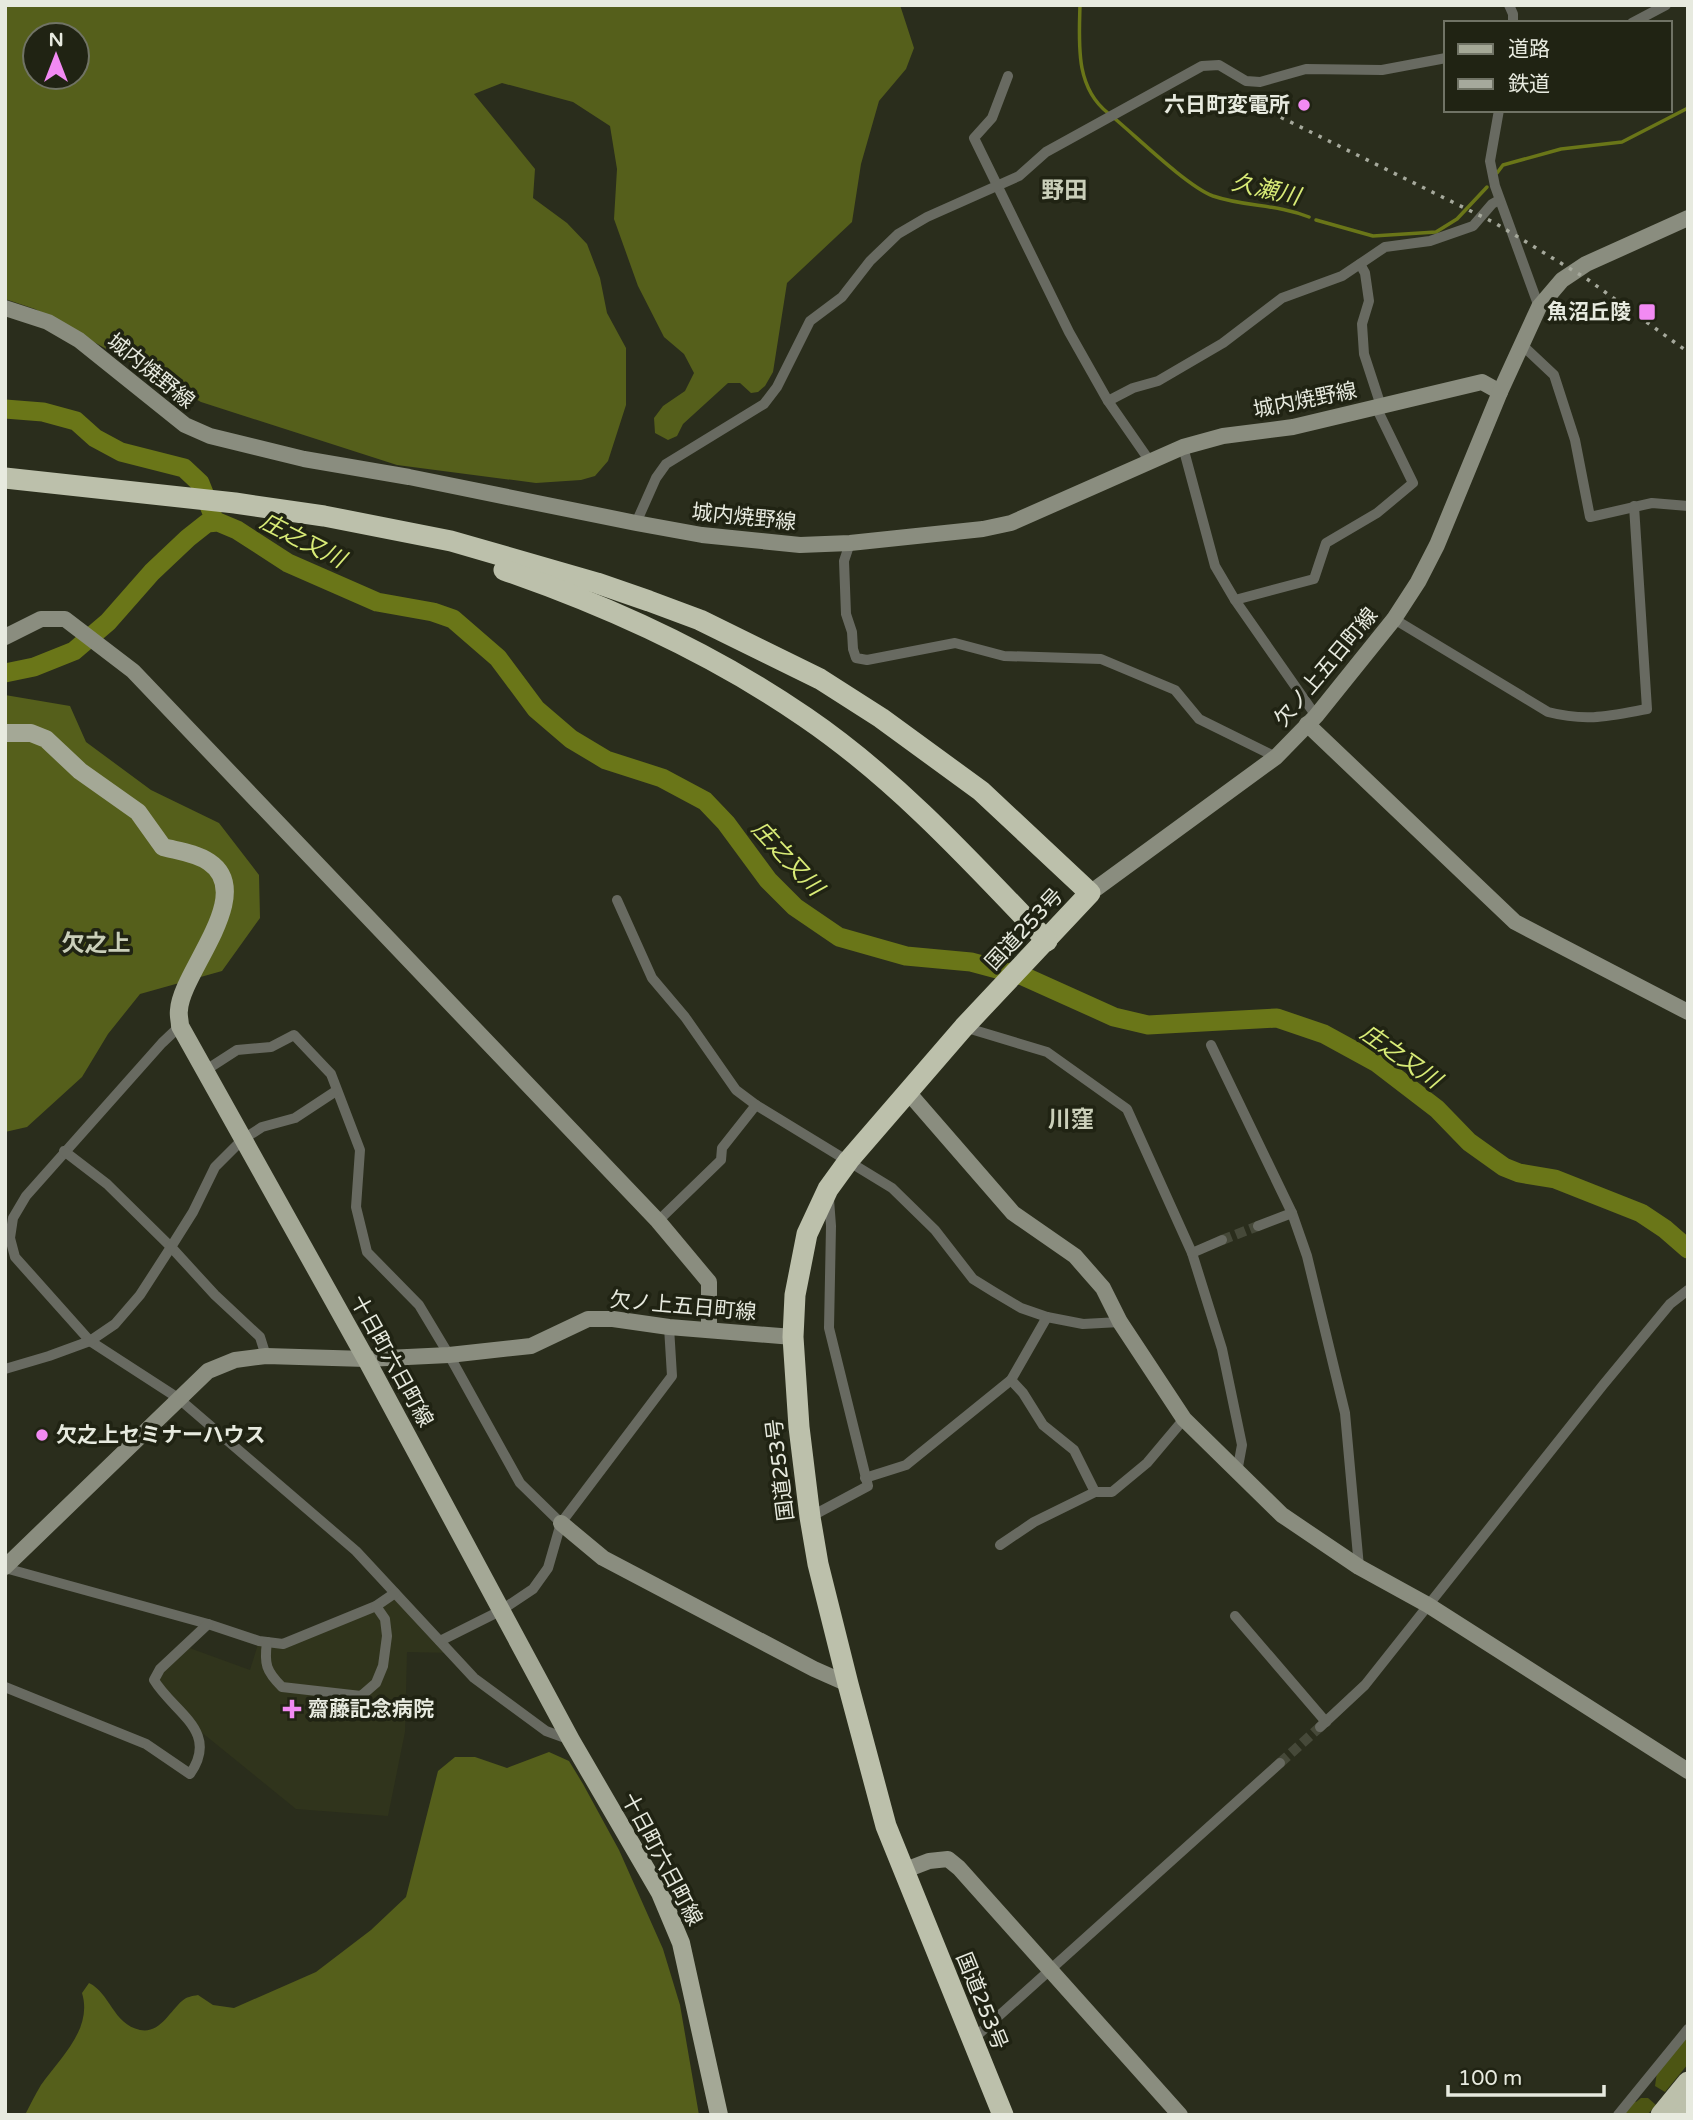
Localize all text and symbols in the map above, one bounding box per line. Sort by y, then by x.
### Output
north arrow [21,21,91,91]
legend [1444,21,1672,112]
text: N [48,29,64,51]
text: 道路 [1508,37,1550,62]
text: 鉄道 [1508,72,1550,97]
place label: 六日町変電所 [1164,93,1290,118]
marker: 六日町変電所 [1296,97,1312,113]
water label: 久瀬川 [1229,169,1305,212]
district label: 野田 [1041,177,1087,205]
place label: 魚沼丘陵 [1547,300,1631,325]
marker: 魚沼丘陵 [1637,302,1657,322]
street label: 城内焼野線 [102,329,199,414]
street label: 城内焼野線 [1251,378,1359,423]
street label: 城内焼野線 [690,500,797,535]
water label: 庄之又川 [255,508,353,576]
street label: 欠ノ上五日町線 [1270,603,1383,732]
water label: 庄之又川 [746,815,831,904]
street label: 国道253号 [980,883,1068,975]
district label: 欠之上 [62,930,131,958]
water label: 庄之又川 [1355,1019,1449,1096]
district label: 川窪 [1048,1106,1094,1134]
street label: 欠ノ上五日町線 [609,1288,757,1325]
street label: 十日町六日町線 [345,1291,438,1432]
street label: 国道253号 [762,1418,799,1522]
place label: 欠之上セミナーハウス [56,1423,266,1448]
marker: 欠之上セミナーハウス [34,1427,50,1443]
place label: 齋藤記念病院 [308,1697,434,1722]
marker: 齋藤記念病院 [282,1699,302,1719]
street label: 十日町六日町線 [616,1788,707,1930]
street label: 国道253号 [951,1949,1012,2053]
scale bar [1448,2054,1604,2098]
text: 100 m [1458,2066,1522,2091]

